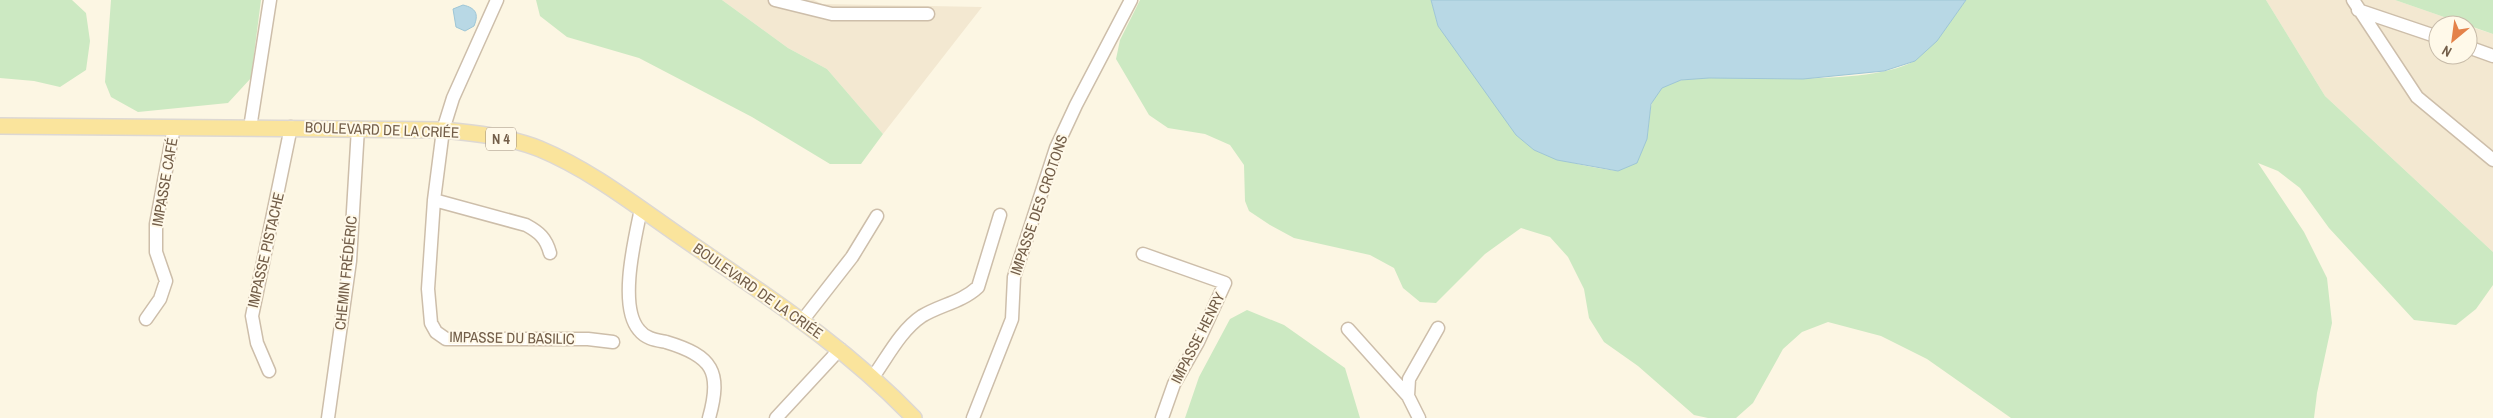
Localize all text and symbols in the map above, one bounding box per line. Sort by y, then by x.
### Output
north arrow [2428,15,2478,65]
text: N [2439,41,2455,61]
street label: BOULEVARD DE LA CRIÉE [305,116,459,143]
road number: N 4 [486,128,516,150]
street label: IMPASSE DES CROTONS [1005,132,1072,278]
street label: IMPASSE CAFÉ [146,136,183,228]
street label: IMPASSE PISTACHE [242,190,289,310]
street label: CHEMIN FRÉDÉRIC [329,215,362,331]
street label: BOULEVARD DE LA CRIÉE [689,238,827,343]
street label: IMPASSE HENRY [1165,288,1230,387]
street label: IMPASSE DU BASILIC [449,326,575,349]

